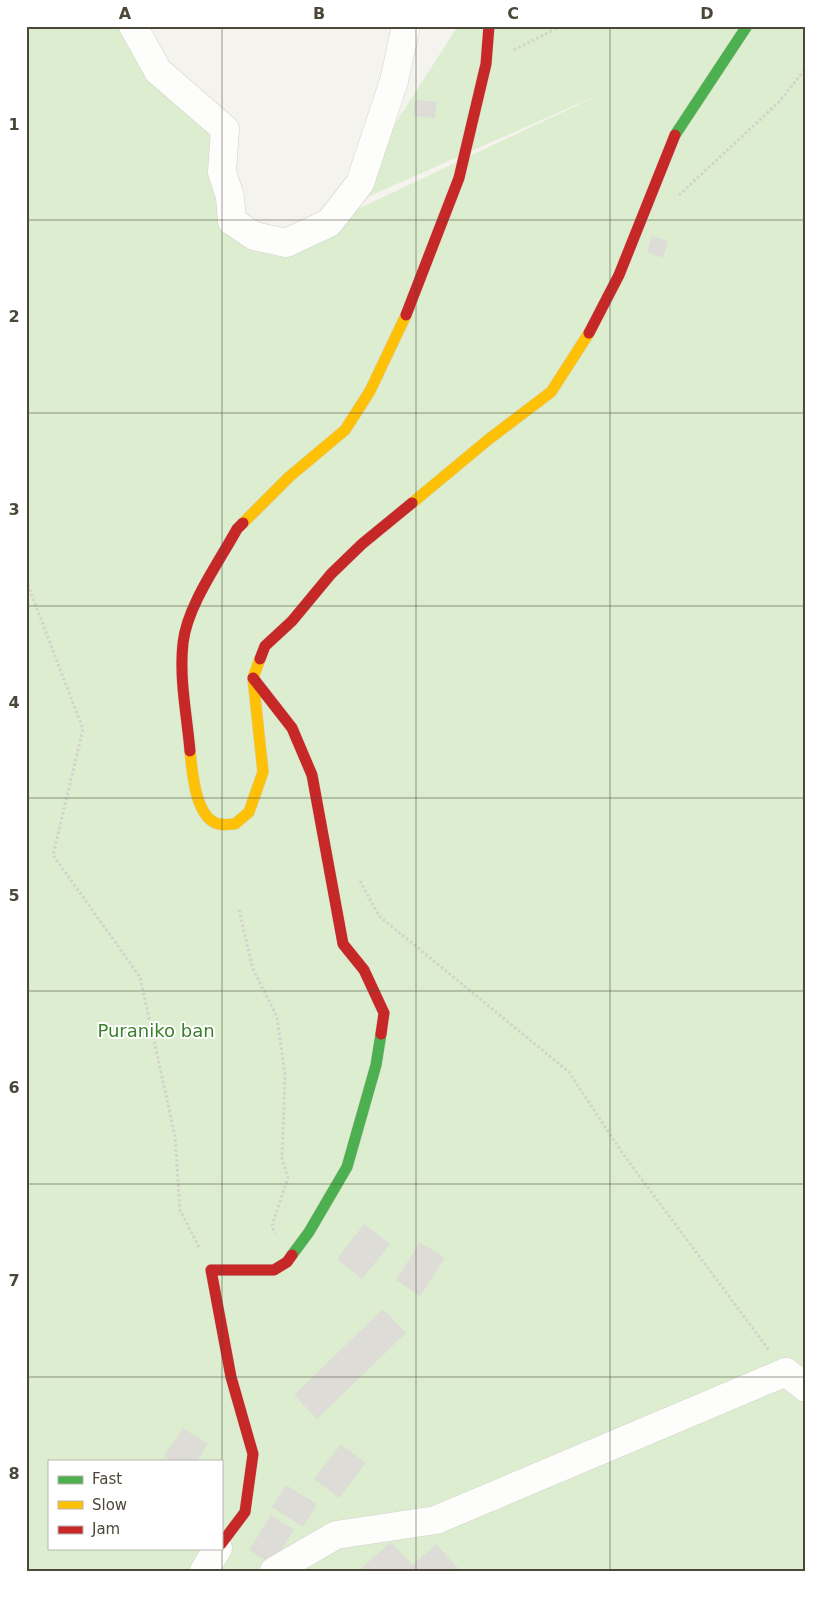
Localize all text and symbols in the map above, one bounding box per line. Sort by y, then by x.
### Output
text: A [119,4,132,23]
text: B [313,4,325,23]
text: C [507,4,519,23]
text: D [700,4,714,23]
text: 1 [8,115,20,134]
text: 2 [8,307,20,326]
text: 3 [8,500,20,519]
text: 4 [8,693,20,712]
text: 5 [8,886,20,905]
park label: Puraniko ban [97,1020,215,1041]
text: 6 [8,1078,20,1097]
text: 7 [8,1271,20,1290]
legend [48,1460,222,1550]
text: 8 [8,1464,20,1483]
text: Fast [92,1470,122,1488]
text: Slow [92,1496,127,1514]
text: Jam [91,1520,120,1538]

